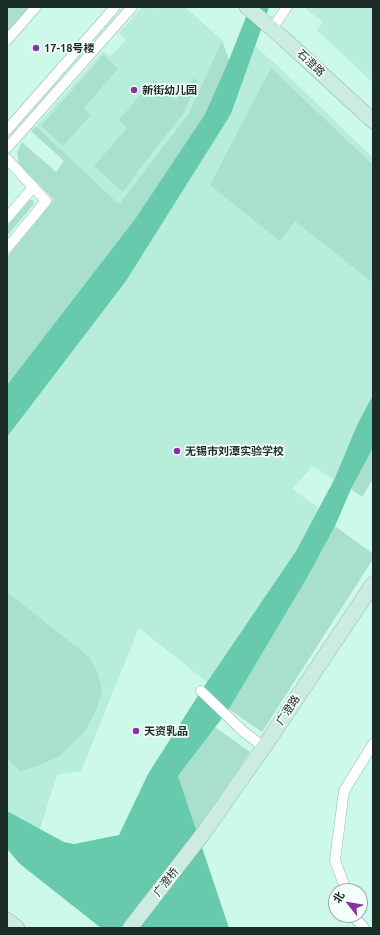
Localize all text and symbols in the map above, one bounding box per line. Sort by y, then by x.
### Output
place label: 17-18号楼 [44,41,94,55]
marker: 17-18号楼 [31,43,41,53]
street label: 石澄路 [294,47,328,79]
place label: 新街幼儿园 [142,83,197,97]
marker: 新街幼儿园 [129,85,139,95]
place label: 无锡市刘潭实验学校 [185,444,284,458]
marker: 无锡市刘潭实验学校 [172,446,182,456]
street label: 广澄路 [273,693,303,727]
place label: 天资乳品 [144,724,188,738]
marker: 天资乳品 [131,726,141,736]
street label: 广澄桥 [151,865,181,899]
north arrow [328,883,368,923]
text: 北 [331,890,347,905]

